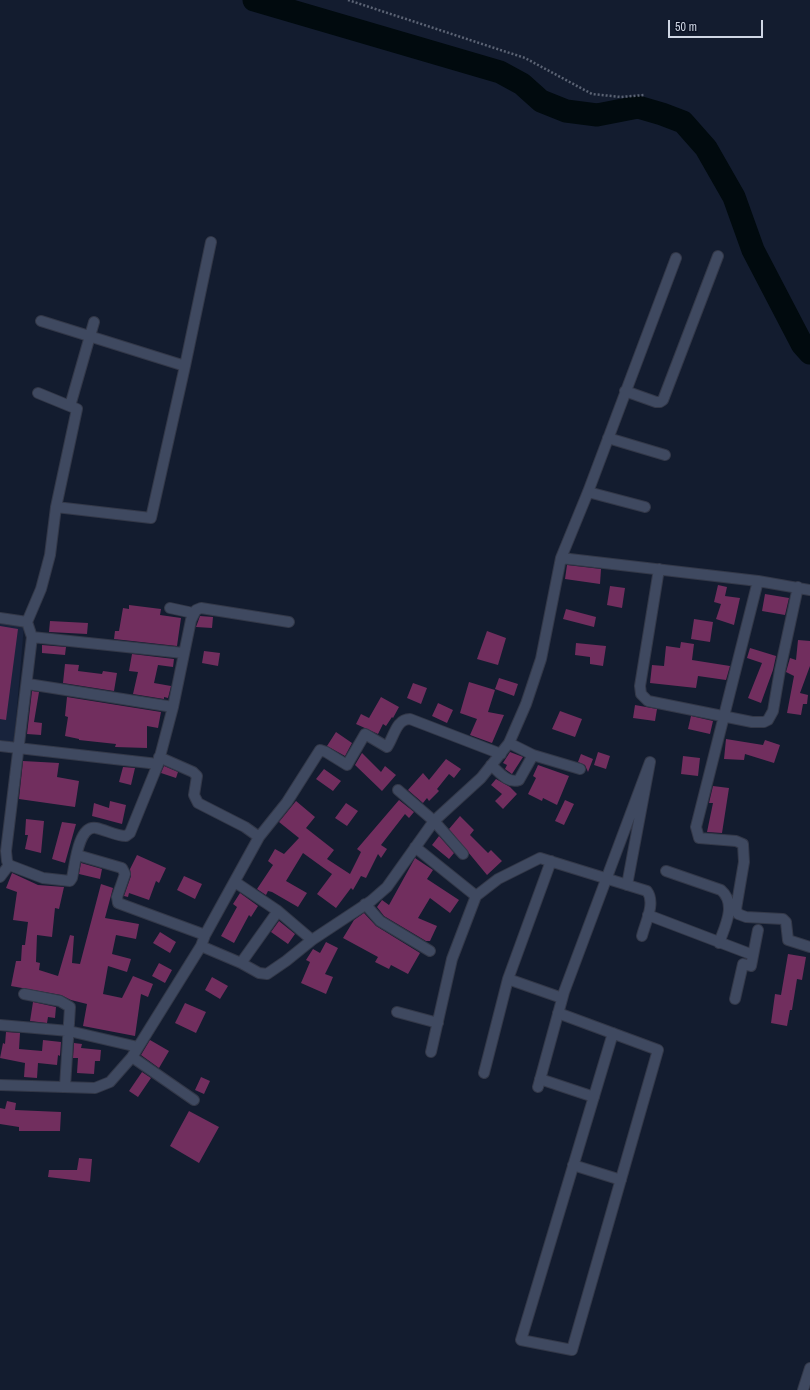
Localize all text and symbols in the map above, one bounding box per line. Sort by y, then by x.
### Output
scale bar [670,12,765,38]
text: 50 m [675,19,697,35]

